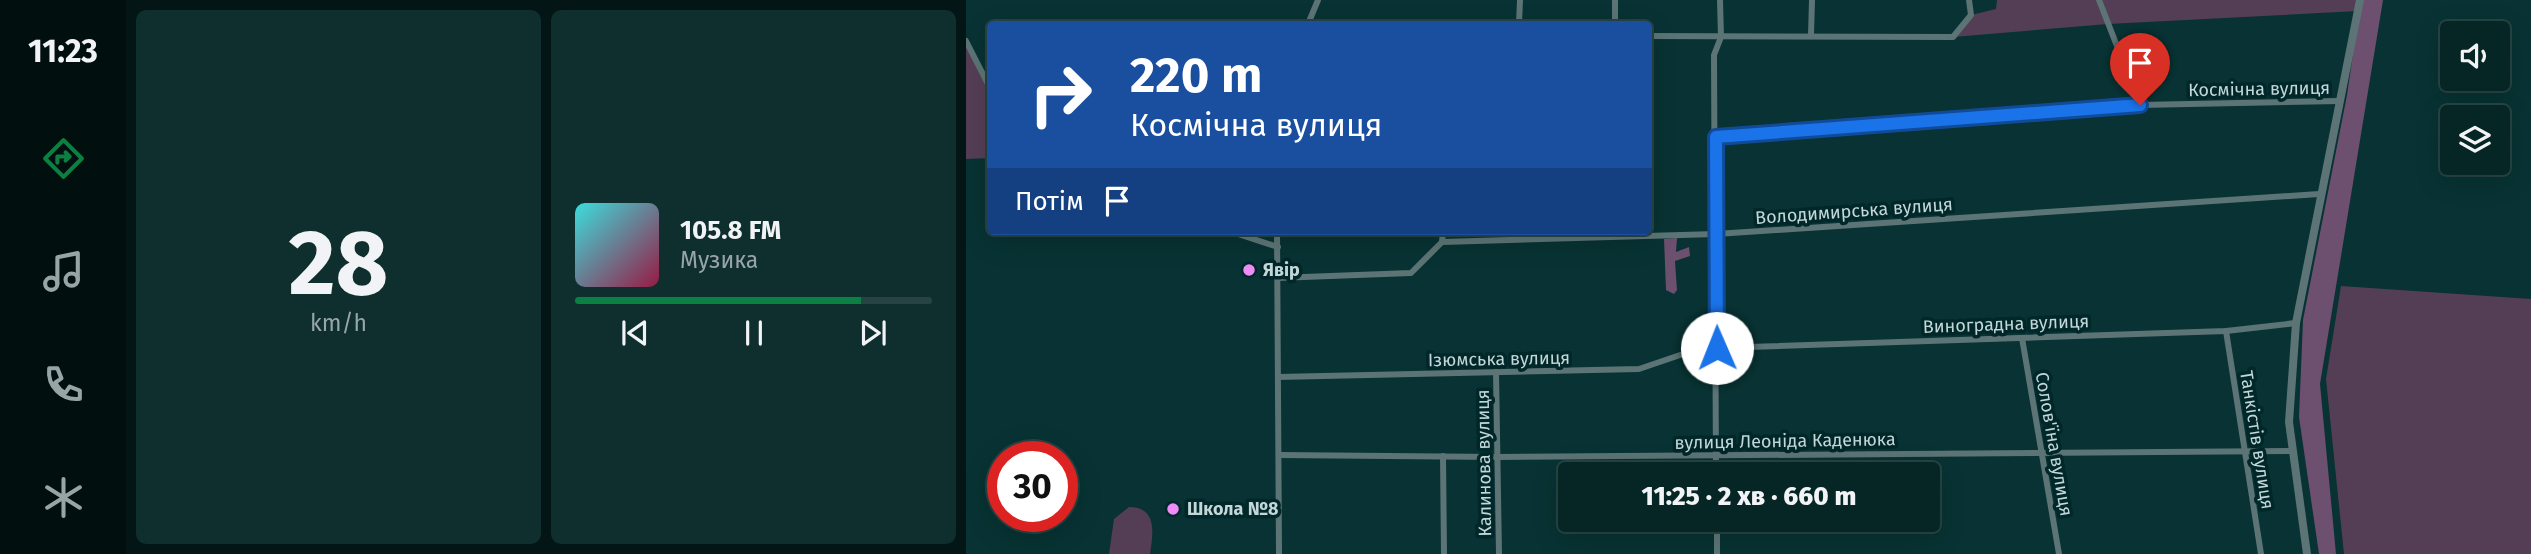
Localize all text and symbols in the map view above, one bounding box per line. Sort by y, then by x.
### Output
map controls [2440,21,2510,175]
button: sound [2440,21,2510,91]
text: 11:23 [28,32,98,70]
pin [2110,33,2170,105]
icon: arrive [2121,44,2159,82]
text: 220 m [1130,46,1262,105]
icon: right [1015,49,1106,140]
street label: Космічна вулиця [2188,77,2330,101]
button: layers [2440,105,2510,175]
text: Космічна вулиця [1130,106,1382,144]
icon: directions [39,134,88,183]
icon: arrive [1098,182,1136,220]
text: Потім [1015,186,1084,217]
street label: Володимирська вулиця [1754,193,1954,229]
text: 28 [289,209,388,318]
text: 105.8 FM [680,215,781,246]
text: Музика [680,246,758,274]
icon: music [39,247,88,296]
place label: Явiр [1263,259,1300,281]
marker: Явiр [1241,262,1257,278]
text: km/h [310,309,367,337]
street label: Виноградна вулиця [1922,310,2090,338]
position arrow [1680,311,1754,385]
icon: previous [616,314,654,352]
icon: pause [735,314,773,352]
icon: next [854,314,892,352]
street label: Ізюмська вулиця [1428,347,1570,371]
icon: phone [39,360,88,409]
street label: Танкістів вулиця [2235,369,2279,511]
street label: Солов'їна вулиця [2030,370,2078,518]
street label: Калинова вулиця [1472,389,1496,537]
street label: вулиця Леоніда Каденюка [1674,428,1896,454]
speed limit sign: 30 [987,441,1078,532]
icon: climate [39,473,88,522]
text: 11:25 · 2 хв · 660 m [1642,481,1856,512]
place label: Школа №8 [1187,498,1279,520]
marker: Школа №8 [1165,501,1181,517]

